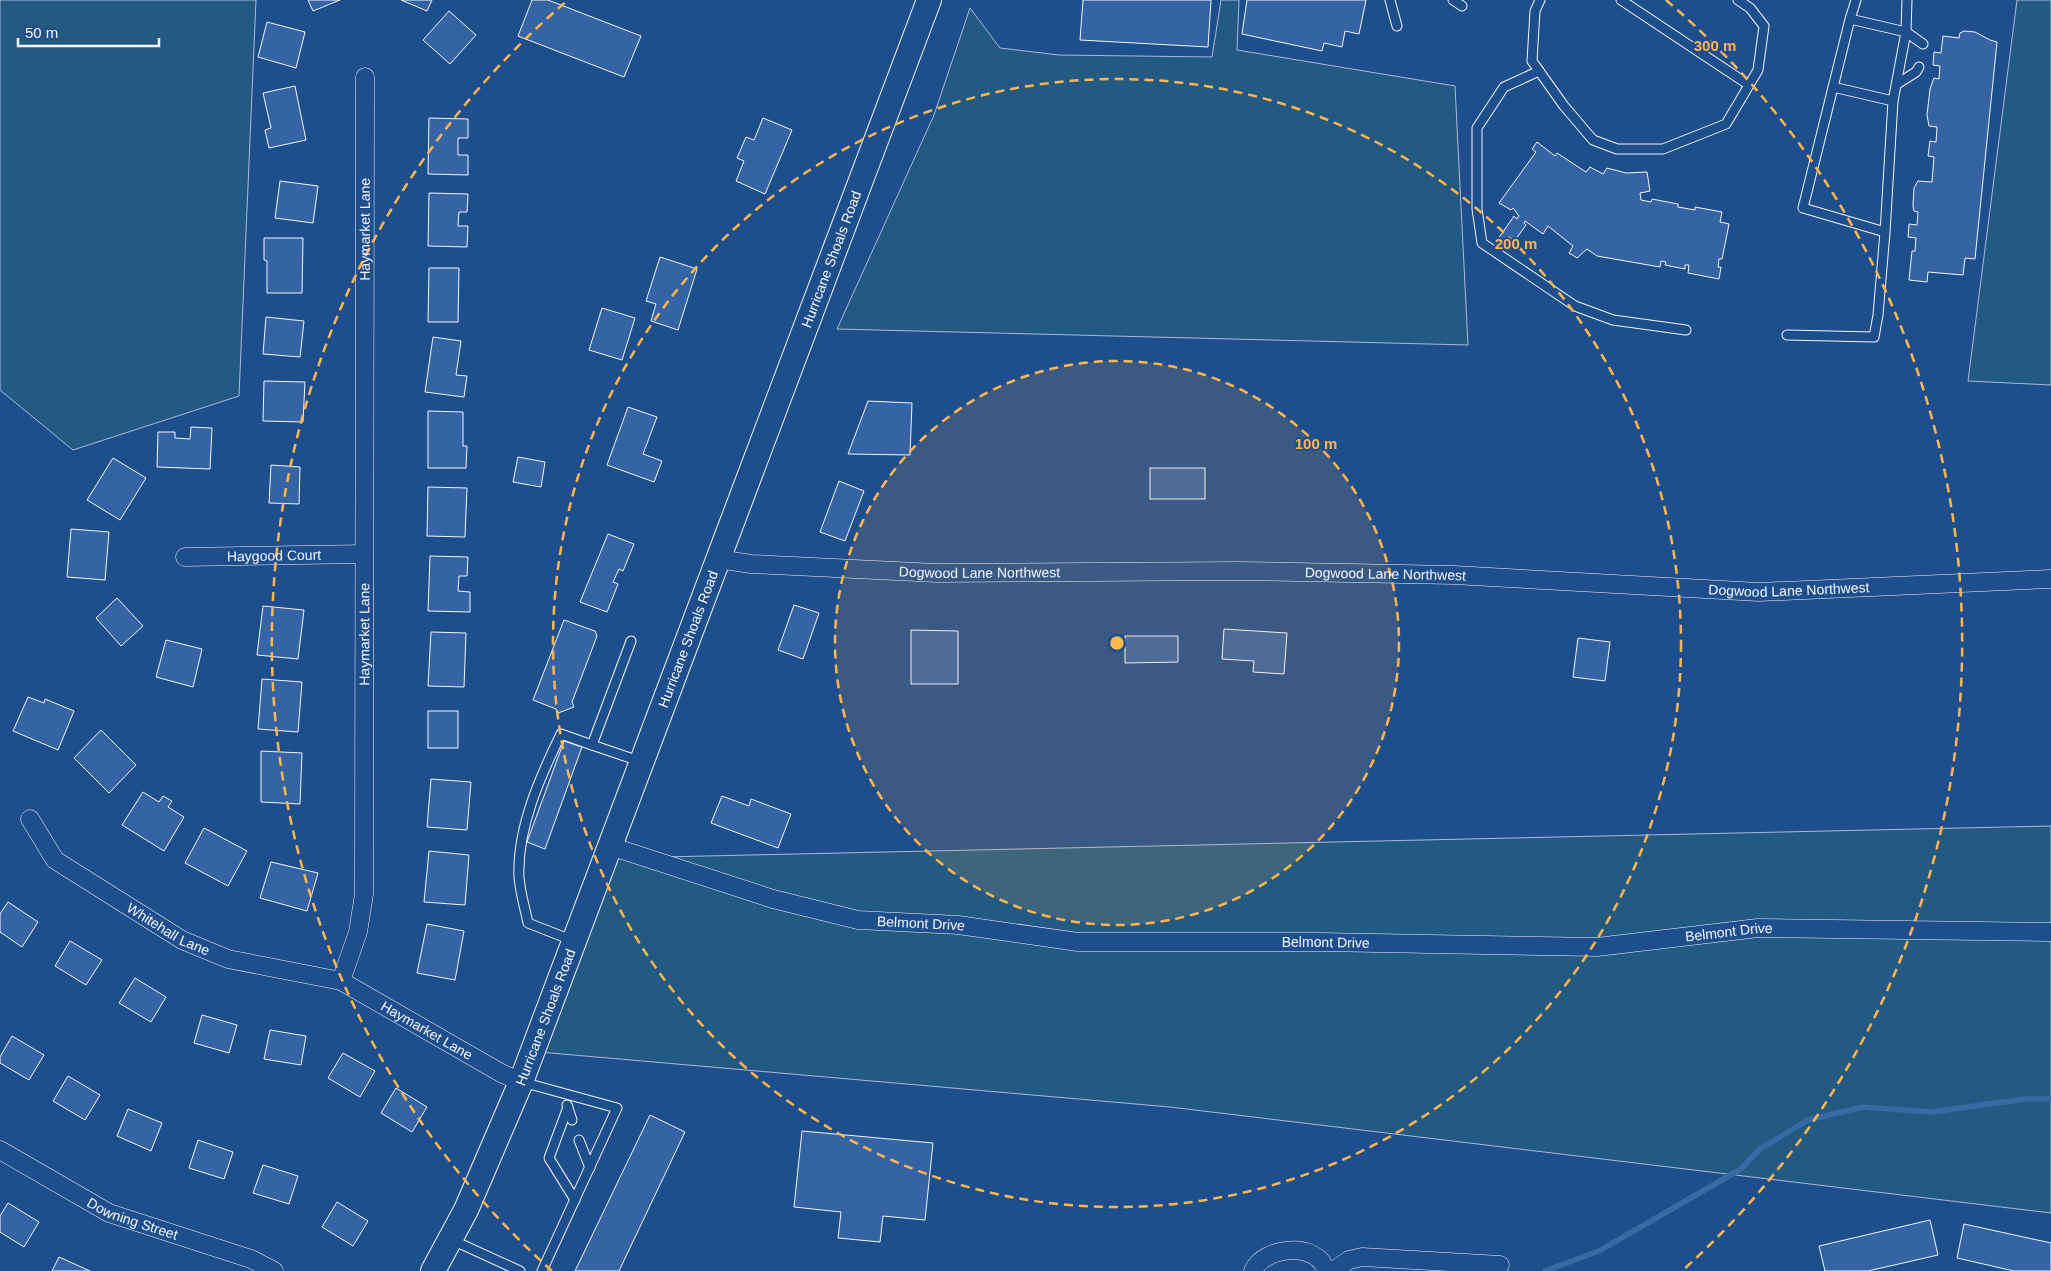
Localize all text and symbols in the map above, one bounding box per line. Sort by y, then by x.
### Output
scale bar [18,15,159,47]
text: 50 m [25,24,58,41]
text: 300 m [1694,37,1736,54]
street label: Haymarket Lane [357,178,373,281]
street label: Hurricane Shoals Road [798,189,864,330]
text: 200 m [1495,235,1537,252]
text: 100 m [1295,435,1337,452]
street label: Haygood Court [227,547,321,564]
street label: Dogwood Lane Northwest [898,563,1060,581]
street label: Dogwood Lane Northwest [1305,564,1467,584]
street label: Hurricane Shoals Road [655,568,721,710]
street label: Dogwood Lane Northwest [1708,579,1870,600]
street label: Haymarket Lane [356,583,372,686]
centre of rings [1108,634,1126,652]
street label: Whitehall Lane [124,899,212,959]
street label: Belmont Drive [877,913,966,934]
street label: Belmont Drive [1684,920,1773,945]
street label: Belmont Drive [1282,934,1370,951]
street label: Hurricane Shoals Road [512,946,579,1088]
street label: Haymarket Lane [378,998,476,1063]
street label: Downing Street [84,1194,180,1243]

